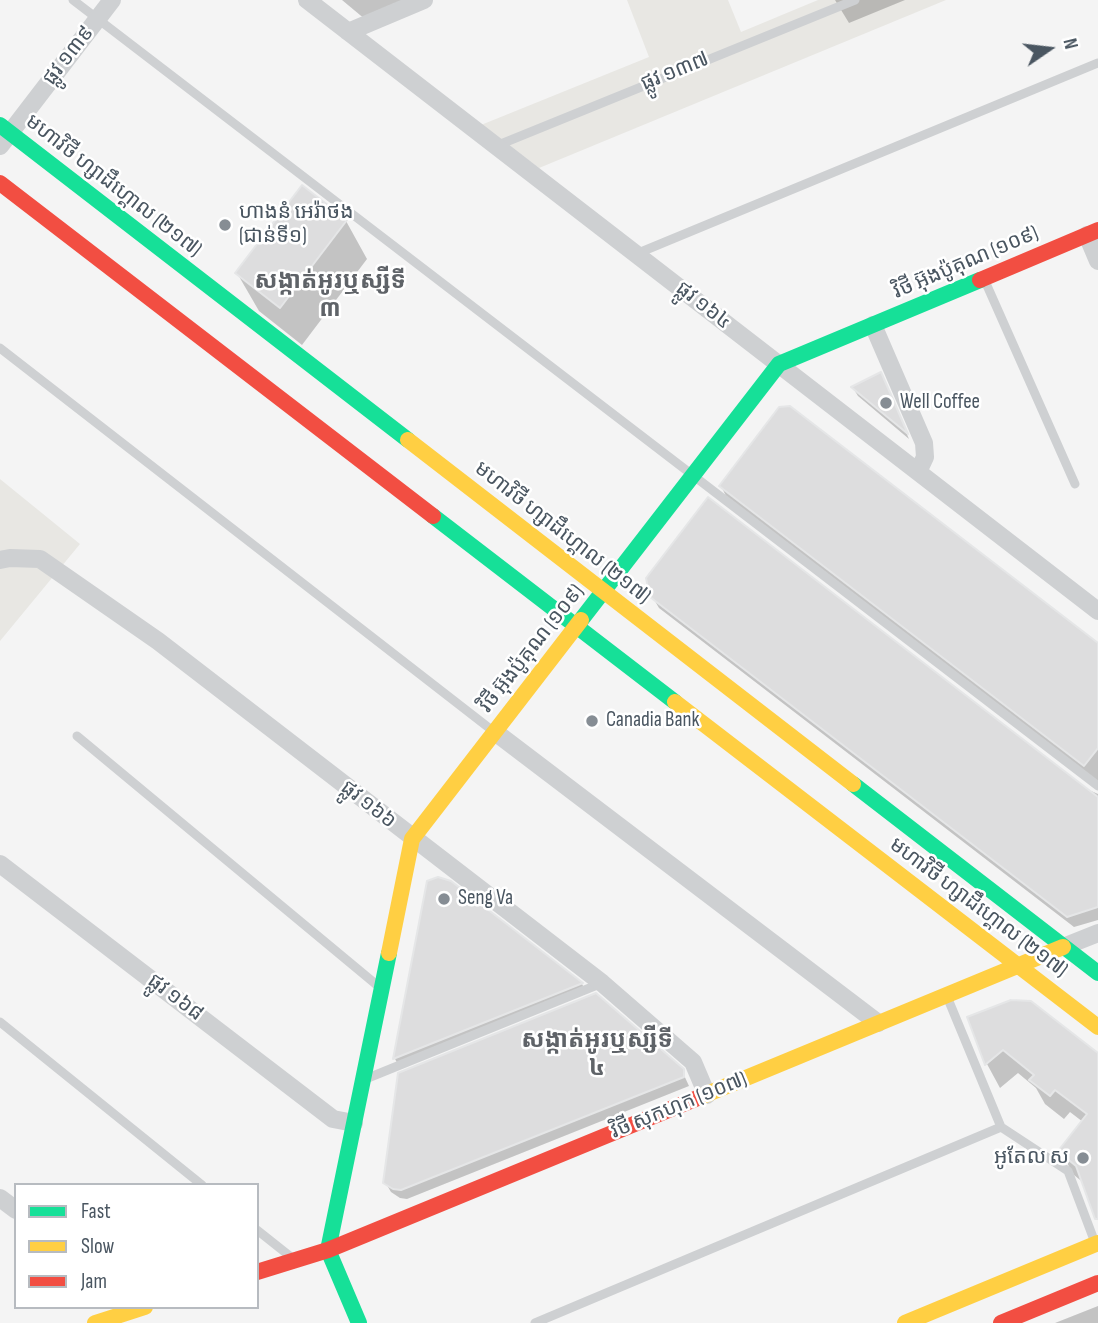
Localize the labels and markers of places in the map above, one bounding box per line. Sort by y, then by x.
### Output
place label: ហាងនំ អេរ៉ាថង (ជាន់ទី១) [239,200,354,250]
marker: ហាងនំ អេរ៉ាថង (ជាន់ទី១) [217,217,233,233]
place label: Well Coffee [900,390,980,416]
marker: Well Coffee [878,395,894,411]
place label: Canadia Bank [606,708,700,734]
marker: Canadia Bank [584,713,600,729]
place label: Seng Va [458,886,513,912]
marker: Seng Va [436,891,452,907]
place label: អូតែល ស [994,1145,1069,1171]
marker: អូតែល ស [1075,1150,1091,1166]

